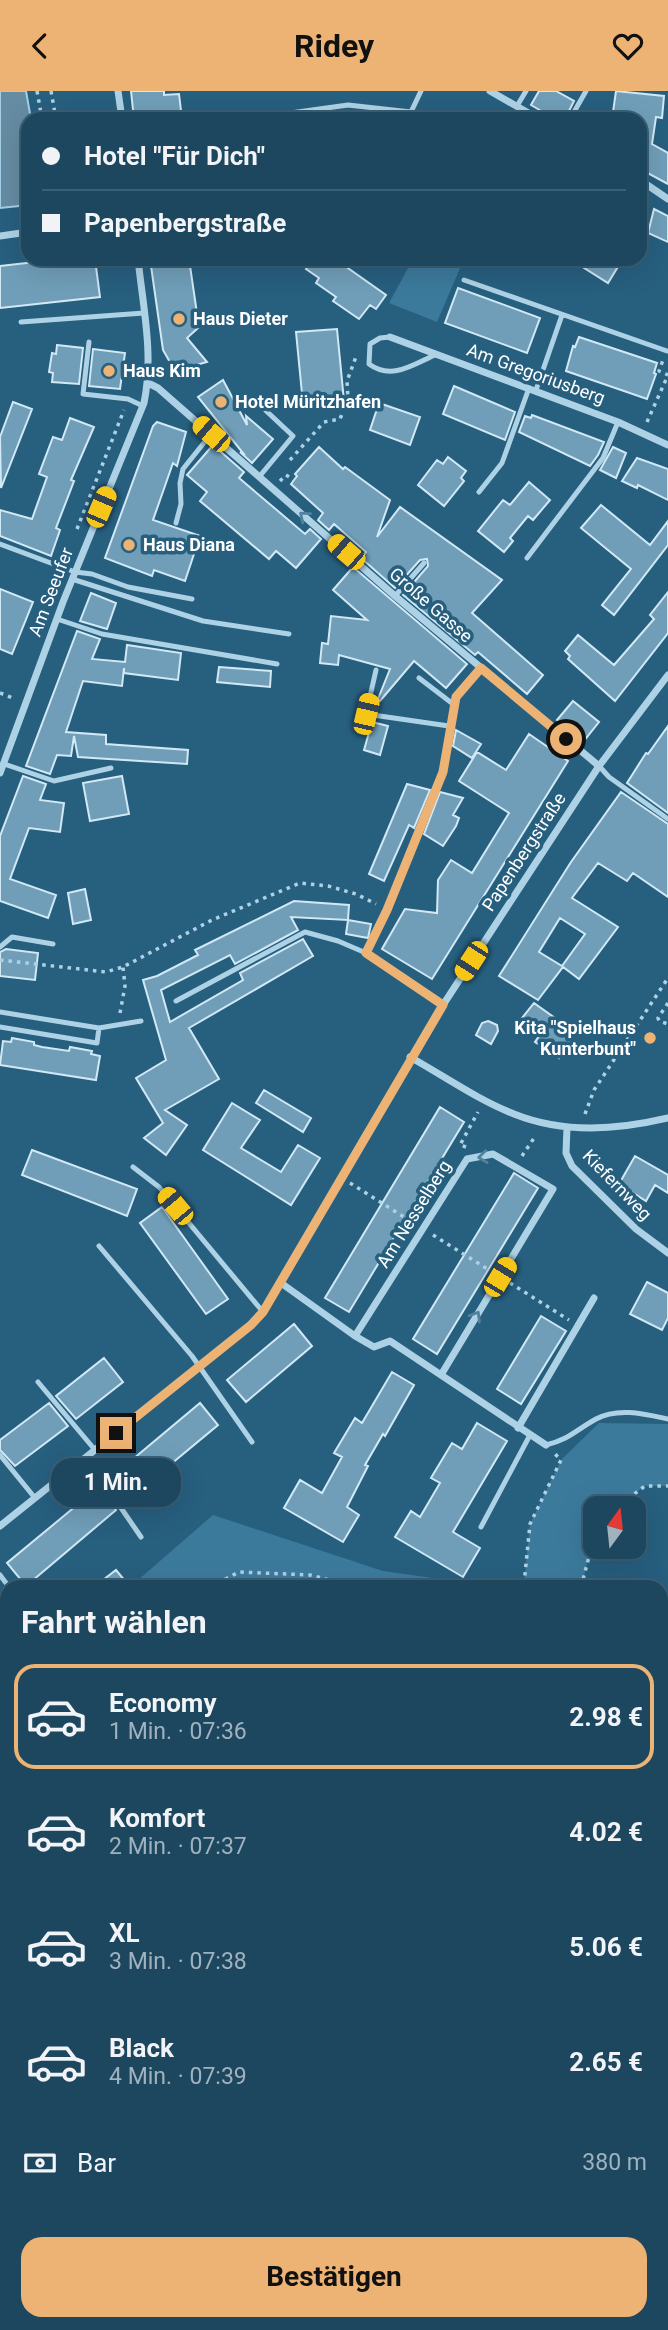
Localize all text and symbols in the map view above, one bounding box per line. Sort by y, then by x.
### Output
icon: back [21,27,59,65]
text: Ridey [294,27,374,65]
icon: heart [609,27,647,65]
text: Hotel "Für Dich" [84,141,265,171]
text: Papenbergstraße [84,208,286,238]
place label: Haus Dieter [193,308,288,329]
marker: Haus Dieter [171,311,187,327]
street label: Am Gregoriusberg [464,339,608,408]
place label: Haus Kim [123,360,201,381]
marker: Haus Kim [101,363,117,379]
place label: Hotel Müritzhafen [235,391,381,412]
marker: Hotel Müritzhafen [213,394,229,410]
car [189,412,234,456]
car [84,484,119,530]
one-way arrow [299,512,312,524]
car [324,530,369,574]
place label: Haus Diana [143,534,235,555]
marker: Haus Diana [121,537,137,553]
street label: Am Seeufer [24,544,77,639]
street label: Große Gasse [385,563,477,646]
car [352,691,381,737]
route start [550,723,582,755]
street label: Papenbergstraße [477,788,570,915]
car [451,938,492,984]
place label: Kita "Spielhaus Kunterbunt" [514,1017,636,1059]
marker: Kita "Spielhaus Kunterbunt" [642,1030,658,1046]
street label: Kiefernweg [579,1145,656,1224]
one-way arrow [478,1149,489,1164]
street label: Am Nesselberg [372,1156,455,1271]
car [154,1183,197,1229]
car [481,1254,520,1300]
one-way arrow [468,1311,481,1324]
route end [100,1417,132,1449]
callout: 1 Min. [51,1457,181,1507]
text: 1 Min. [84,1469,148,1496]
north arrow [583,1496,646,1559]
map controls [583,1496,646,1559]
text: Fahrt wählen [21,1603,207,1641]
icon: car [25,1685,88,1748]
text: Economy [109,1688,216,1718]
text: 2.98 € [569,1702,643,1732]
text: 1 Min. · 07:36 [109,1718,247,1745]
icon: car [25,1800,88,1863]
text: Komfort [109,1803,205,1833]
text: 4.02 € [569,1817,643,1847]
text: 2 Min. · 07:37 [109,1833,247,1860]
icon: car [25,1915,88,1978]
text: XL [109,1918,140,1948]
text: 5.06 € [569,1932,643,1962]
text: 3 Min. · 07:38 [109,1948,247,1975]
icon: car [25,2030,88,2093]
text: Black [109,2033,174,2063]
text: 2.65 € [569,2047,643,2077]
text: 4 Min. · 07:39 [109,2063,247,2090]
icon: cash [21,2144,59,2182]
text: Bar [77,2148,116,2178]
text: 380 m [582,2149,647,2176]
button: Bestätigen [21,2237,647,2317]

